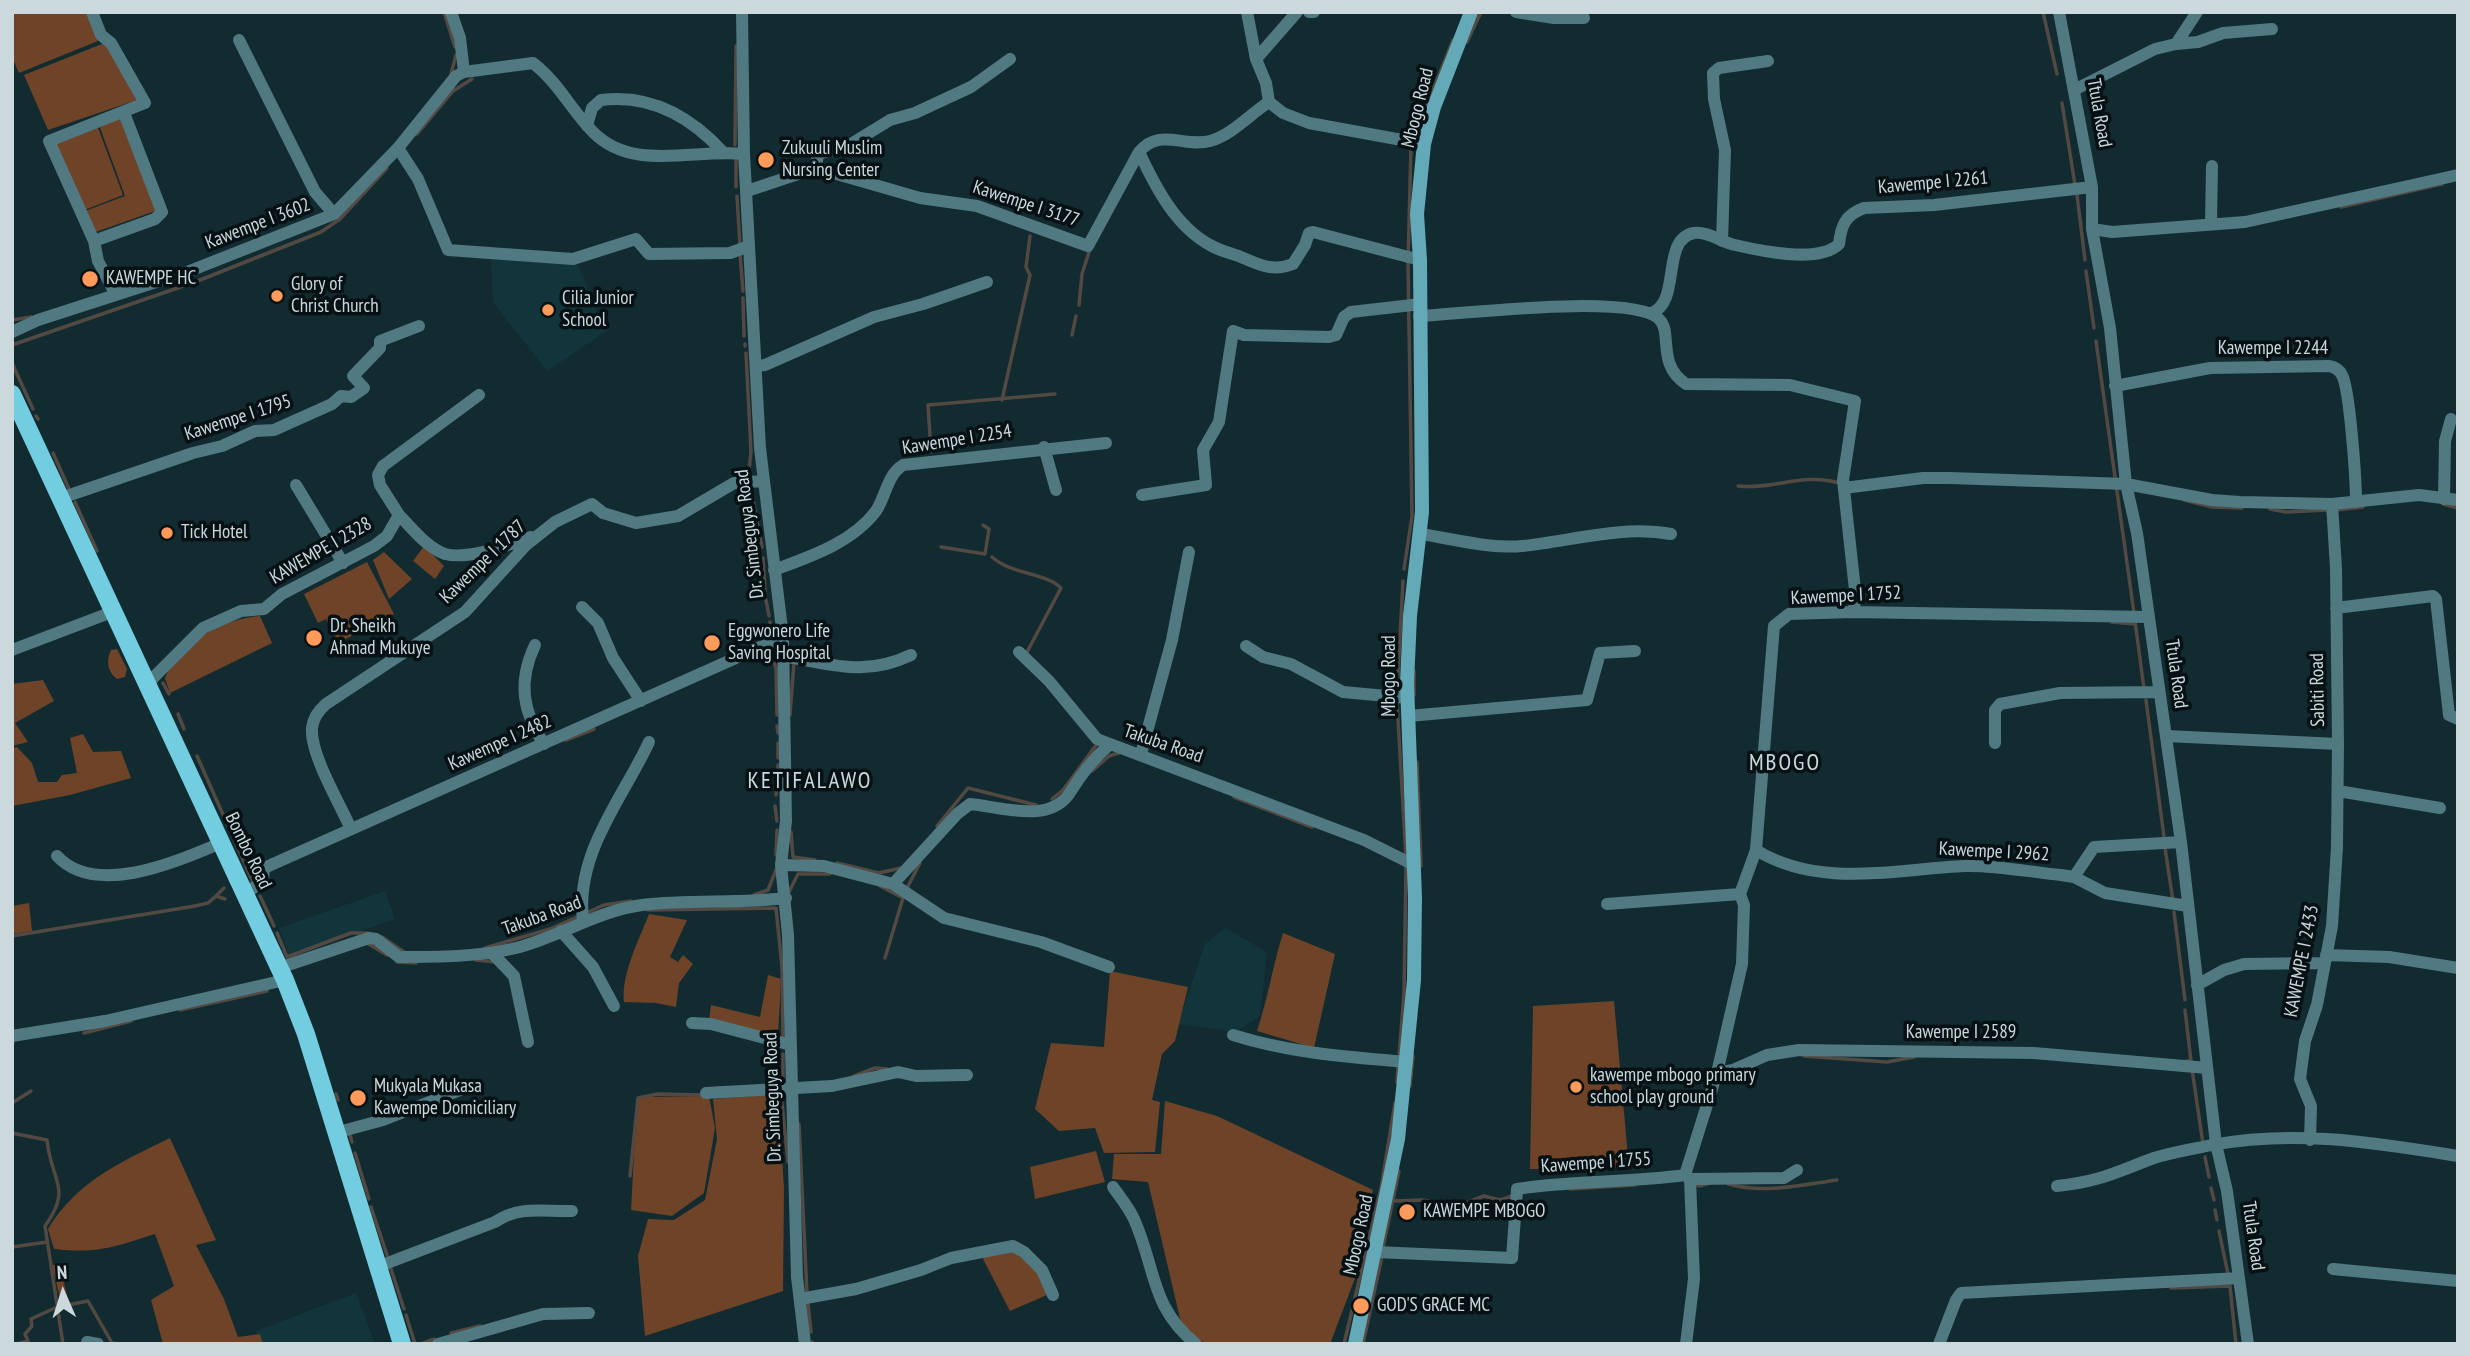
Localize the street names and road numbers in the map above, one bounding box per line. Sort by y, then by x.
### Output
street label: Mbogo Road [1397,66,1439,150]
street label: Ttula Road [2082,77,2116,149]
street label: Kawempe I 2261 [1877,167,1989,199]
street label: Kawempe I 3177 [970,176,1082,232]
street label: Kawempe I 3602 [202,194,314,254]
street label: Kawempe I 2244 [2218,338,2328,360]
street label: Kawempe I 1795 [182,390,294,446]
street label: Kawempe I 2254 [901,420,1013,460]
street label: Dr. Simbeguya Road [731,468,769,600]
street label: KAWEMPE I 2328 [266,513,376,589]
street label: Kawempe I 1787 [435,515,531,609]
street label: Kawempe I 1752 [1790,582,1902,610]
street label: Mbogo Road [1379,635,1401,717]
street label: Ttula Road [2160,638,2192,710]
street label: Sabiti Road [2306,653,2330,727]
street label: Kawempe I 2482 [445,710,555,776]
street label: Takuba Road [1120,720,1206,768]
street label: Bombo Road [220,809,276,893]
street label: Kawempe I 2962 [1938,838,2050,866]
street label: Takuba Road [499,891,585,941]
street label: KAWEMPE I 2433 [2280,903,2324,1019]
street label: Kawempe I 2589 [1906,1022,2016,1044]
street label: Dr. Simbeguya Road [759,1032,787,1162]
street label: Kawempe I 1755 [1540,1148,1652,1178]
street label: Mbogo Road [1339,1193,1379,1277]
street label: Ttula Road [2237,1200,2269,1272]

